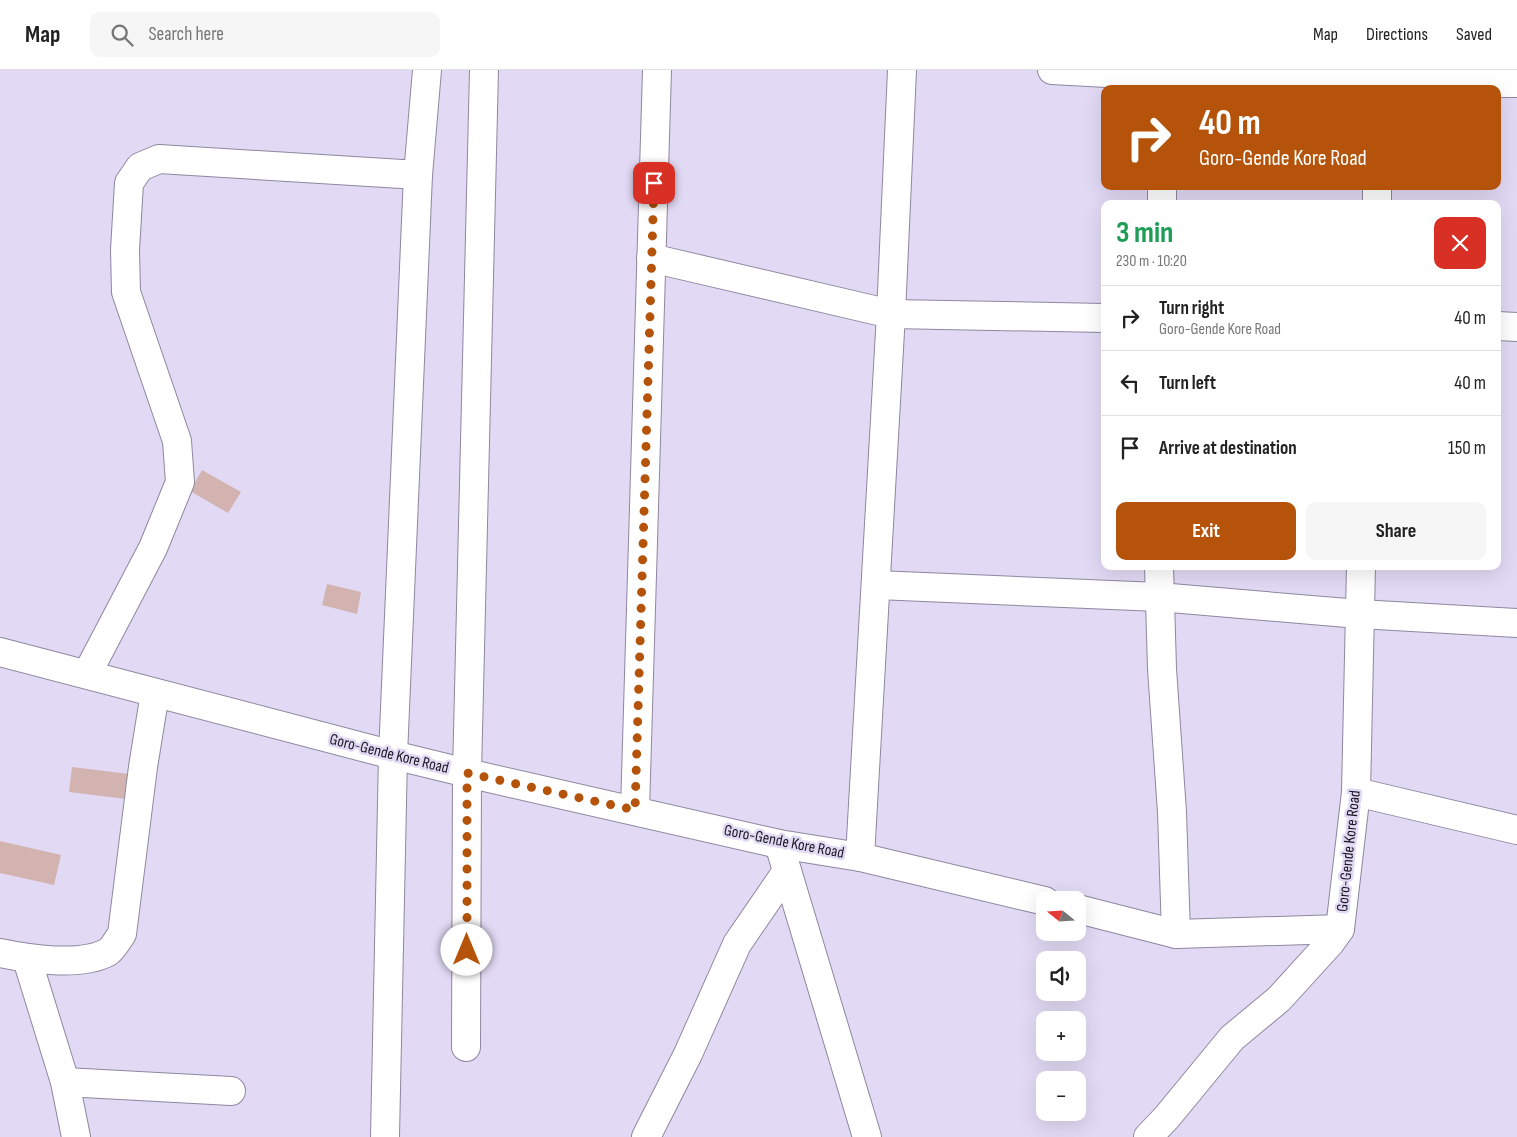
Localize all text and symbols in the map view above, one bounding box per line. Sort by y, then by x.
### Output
search box [90,12,440,57]
text: Map [25,20,60,49]
icon: search [108,21,136,49]
text: Search here [148,23,224,46]
text: Map [1313,24,1338,45]
text: Directions [1366,24,1428,45]
text: Saved [1456,24,1492,45]
text: 40 m [1199,102,1261,145]
icon: right [1116,105,1181,170]
text: Goro-Gende Kore Road [1199,145,1367,172]
pin [633,162,675,204]
icon: arrive [640,169,668,197]
text: 3 min [1116,215,1173,251]
button: close [1434,217,1486,269]
text: 230 m · 10:20 [1116,252,1187,271]
text: Turn right [1159,297,1224,320]
icon: right [1116,304,1144,332]
text: 40 m [1454,307,1486,330]
text: Goro-Gende Kore Road [1159,320,1281,339]
icon: left [1116,369,1144,397]
text: Turn left [1159,372,1216,395]
text: 40 m [1454,372,1486,395]
icon: arrive [1116,434,1144,462]
text: Arrive at destination [1159,437,1297,460]
text: 150 m [1448,437,1486,460]
button: Exit [1116,502,1296,560]
button: Share [1306,502,1486,560]
street label: Goro-Gende Kore Road [327,730,451,778]
street label: Goro-Gende Kore Road [1333,789,1365,913]
street label: Goro-Gende Kore Road [722,821,846,863]
north arrow [1036,891,1086,941]
map controls [1036,891,1086,1121]
position arrow [440,923,492,975]
button: sound [1036,951,1086,1001]
button: + [1036,1011,1086,1061]
button: − [1036,1071,1086,1121]

